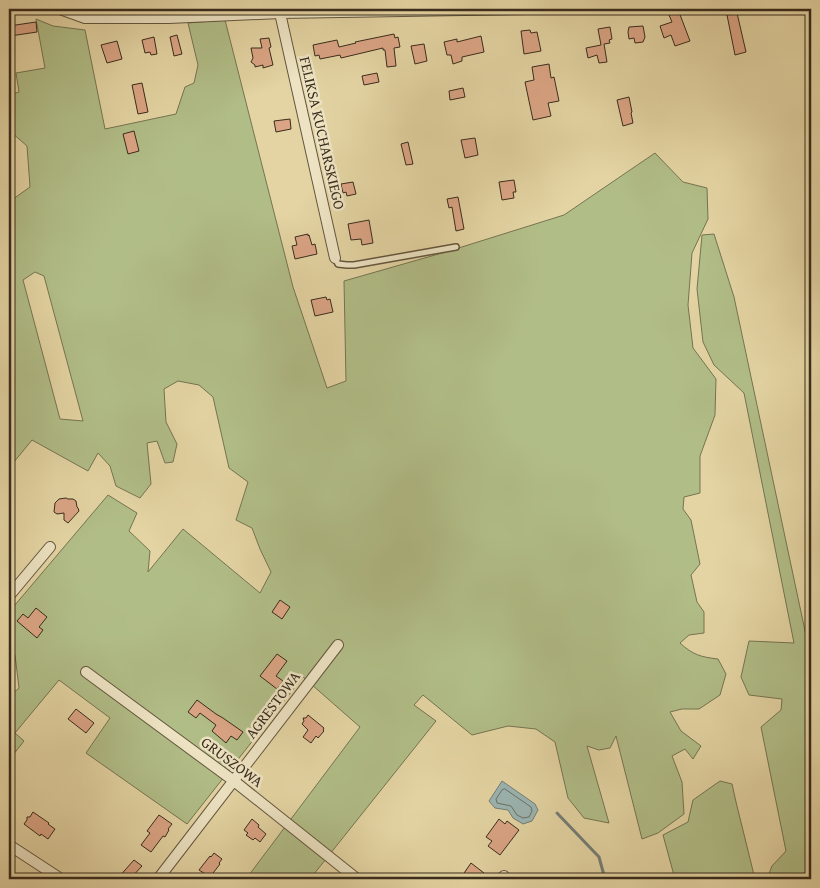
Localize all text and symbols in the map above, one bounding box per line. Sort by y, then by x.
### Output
street label: FELIKSA KUCHARSKIEGO [295,54,350,211]
street label: AGRESTOWA [240,667,305,743]
street label: GRUSZOWA [197,731,268,792]

